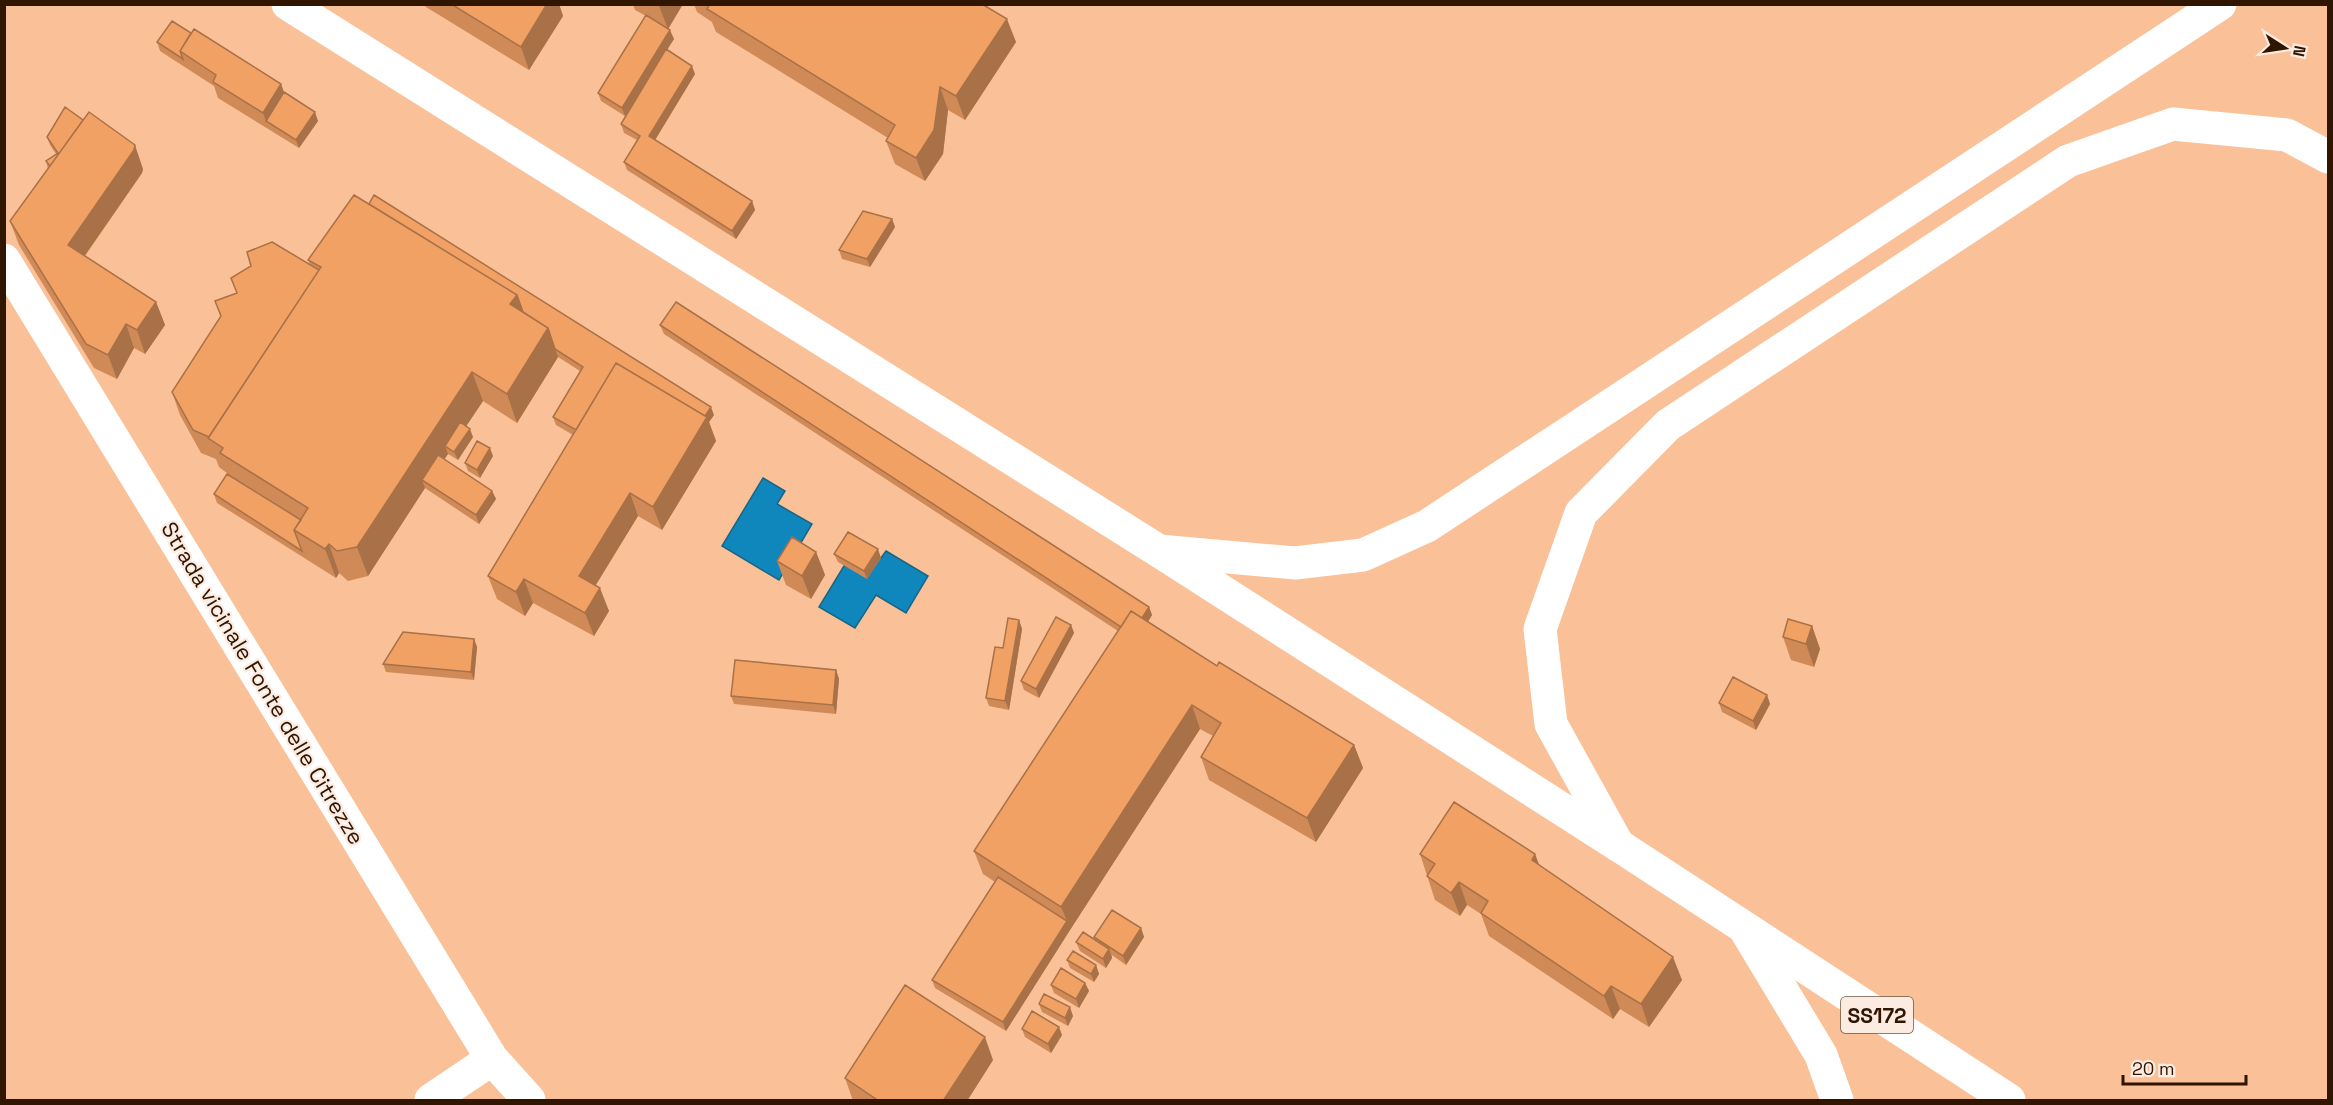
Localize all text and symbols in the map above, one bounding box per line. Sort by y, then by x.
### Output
north arrow [2255,18,2315,78]
text: N [2288,44,2311,58]
street label: Strada vicinale Fonte delle Citrezze [155,517,371,849]
road number: SS172 [1841,997,1913,1033]
scale bar [2123,1048,2246,1086]
text: 20 m [2132,1057,2175,1080]

